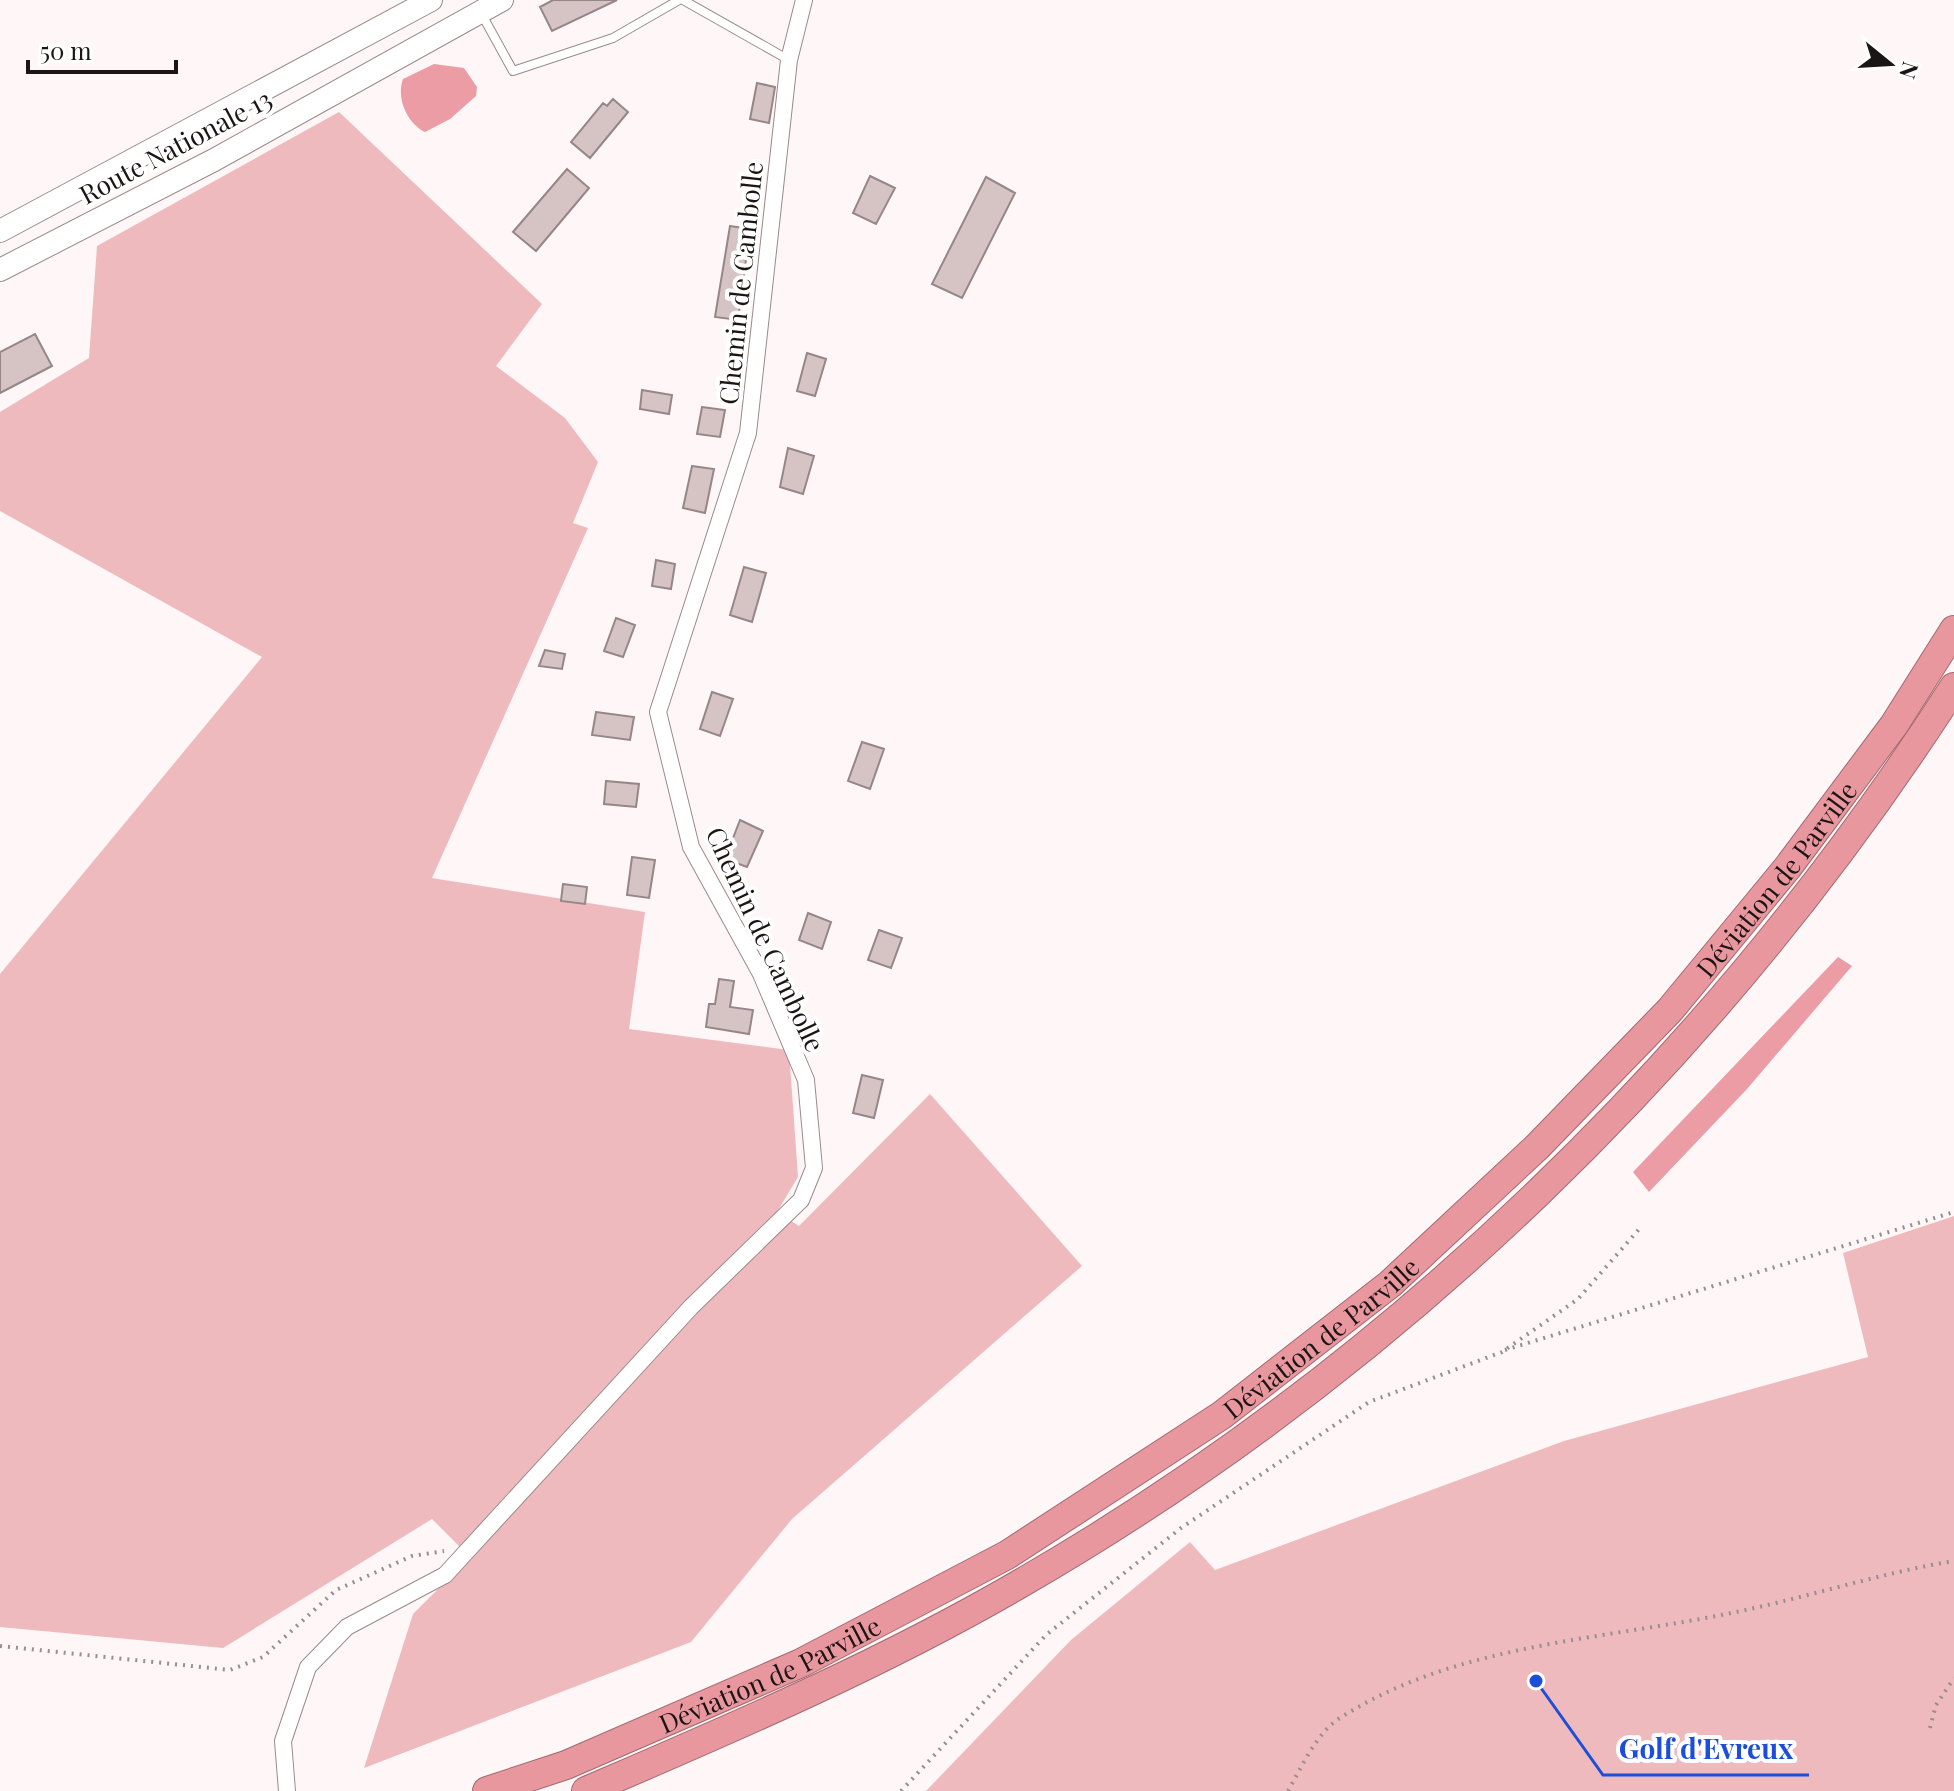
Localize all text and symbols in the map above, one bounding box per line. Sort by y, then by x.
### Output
scale bar [28,24,176,74]
north arrow [1850,24,1930,104]
text: 50 m [40,34,92,66]
text: N [1893,58,1927,83]
street label: Route Nationale 13 [73,81,277,211]
street label: Chemin de Cambolle [710,160,770,406]
street label: Déviation de Parville [1687,774,1864,984]
street label: Chemin de Cambolle [699,821,833,1057]
street label: Déviation de Parville [1215,1249,1426,1426]
street label: Déviation de Parville [653,1607,886,1740]
callout: Golf d'Evreux [1603,1723,1809,1775]
text: Golf d'Evreux [1619,1729,1794,1766]

